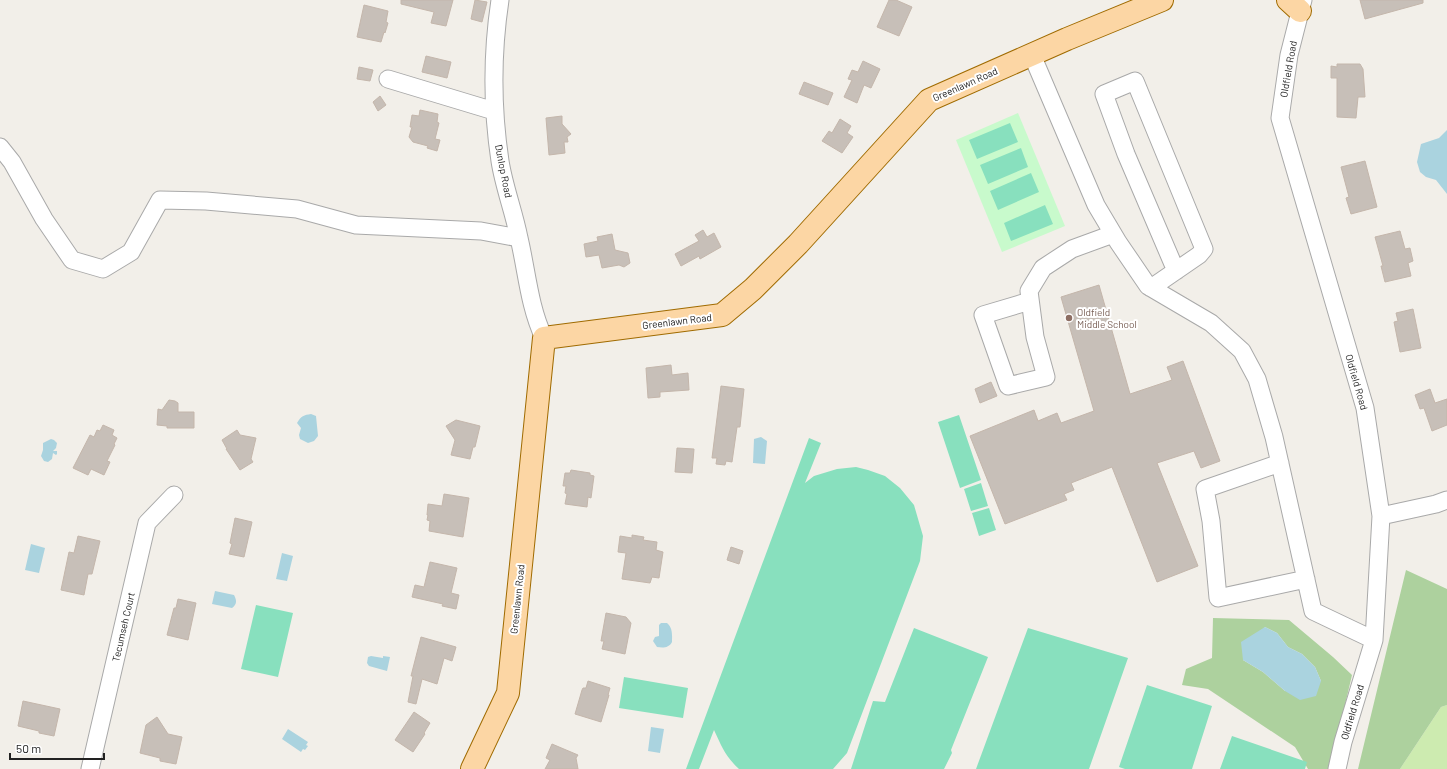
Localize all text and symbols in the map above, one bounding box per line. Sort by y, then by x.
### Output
street label: Oldfield Road [1277,40,1299,98]
street label: Greenlawn Road [931,64,999,104]
street label: Dunlop Road [493,143,515,199]
place label: Oldfield Middle School [1077,306,1137,330]
street label: Greenlawn Road [642,311,712,331]
marker: Oldfield Middle School [1064,313,1074,323]
street label: Oldfield Road [1343,353,1371,411]
street label: Greenlawn Road [507,564,527,634]
street label: Tecumseh Court [109,591,137,663]
street label: Oldfield Road [1338,683,1366,741]
scale bar [10,735,104,761]
text: 50 m [16,741,41,755]

